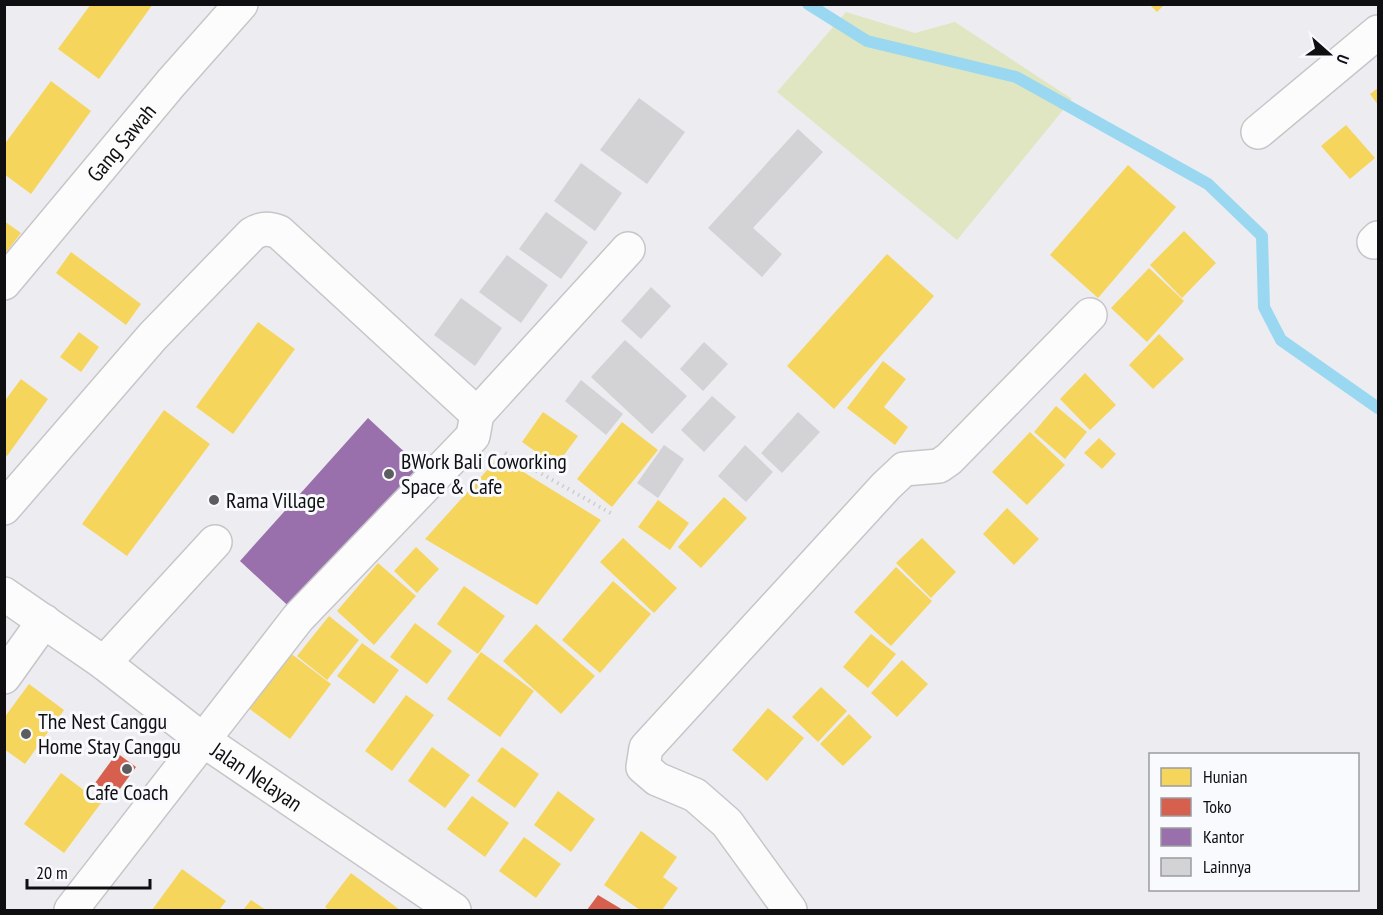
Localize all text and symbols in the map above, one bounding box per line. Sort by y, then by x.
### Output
north arrow [1299,24,1359,84]
text: U [1332,52,1354,67]
street label: Gang Sawah [81,98,162,187]
place label: BWork Bali Coworking Space & Cafe [401,447,567,500]
marker: BWork Bali Coworking Space & Cafe [382,467,396,481]
place label: Rama Village [226,486,325,514]
marker: Rama Village [207,493,221,507]
place label: The Nest Canggu Home Stay Canggu [38,707,181,760]
marker: The Nest Canggu Home Stay Canggu [19,727,33,741]
street label: Jalan Nelayan [205,735,308,817]
legend [1149,753,1359,891]
marker: Cafe Coach [120,762,134,776]
text: Hunian [1203,765,1247,788]
place label: Cafe Coach [85,778,169,806]
text: Toko [1203,795,1232,818]
text: Kantor [1203,825,1244,848]
scale bar [27,852,150,890]
text: Lainnya [1203,855,1251,878]
text: 20 m [36,861,68,884]

